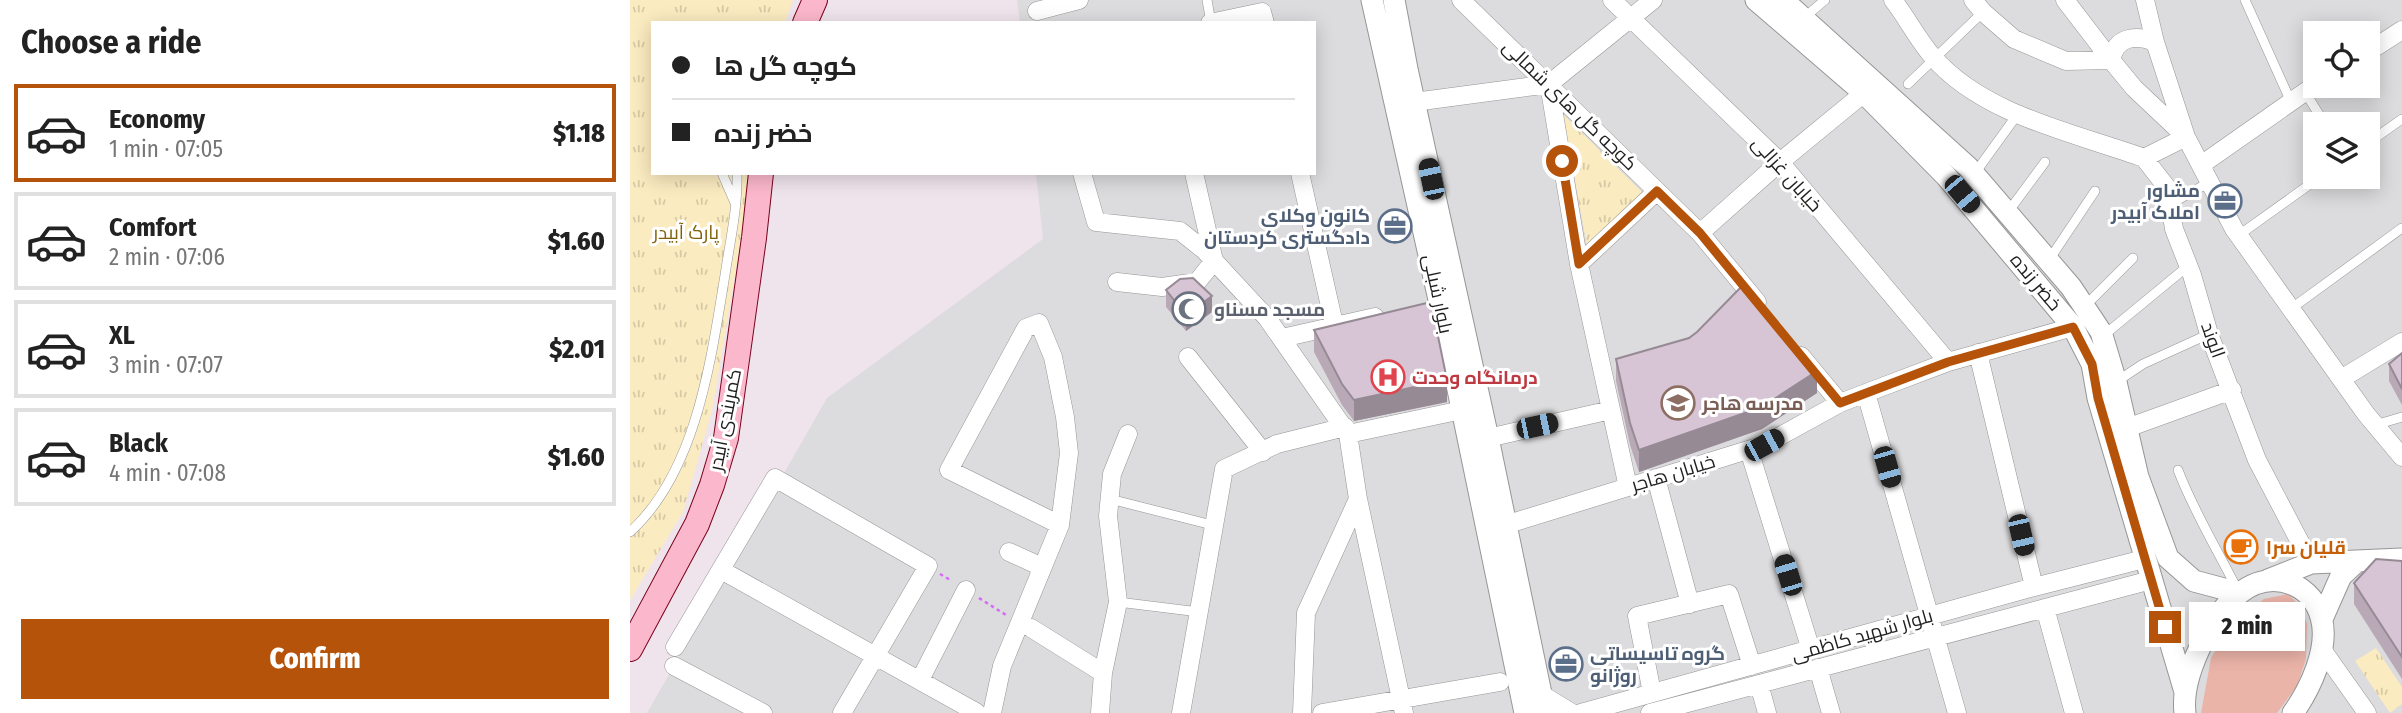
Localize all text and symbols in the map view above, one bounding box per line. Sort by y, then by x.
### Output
map controls [2303,21,2380,189]
button: locate [2303,21,2380,98]
text: Choose a ride [21,23,202,61]
street label: کوچه گل های شمالی [1497,35,1642,176]
text: کوچه گل ها [714,51,857,82]
icon: car [25,102,88,165]
text: Economy [109,104,205,135]
button: layers [2303,112,2380,189]
text: $1.18 [553,118,605,149]
text: خضر زنده [714,118,813,149]
street label: خیابان غزالی [1747,132,1827,216]
text: 1 min · 07:05 [109,135,223,163]
route start [1546,145,1578,177]
car [1417,156,1446,202]
car [1941,171,1984,217]
place label: مشاور املاک آبیدر [2110,179,2200,224]
office icon: مشاور املاک آبیدر [2206,182,2244,220]
place label: کانون وکلای دادگستری کردستان [1204,204,1370,249]
office icon: کانون وکلای دادگستری کردستان [1376,207,1414,245]
icon: car [25,210,88,273]
text: Comfort [109,212,197,243]
park label: پارک آبیدر [652,221,719,245]
text: $1.60 [548,226,605,257]
text: 2 min · 07:06 [109,243,225,271]
street label: خضر زنده [2005,249,2067,315]
street label: بلوار شبلی [1418,252,1458,336]
mosque icon: مسجد مسناو [1170,290,1208,328]
place label: مسجد مسناو [1214,298,1325,321]
icon: car [25,318,88,381]
street label: الوند [2196,319,2230,361]
text: XL [109,320,135,351]
text: $2.01 [549,334,605,365]
text: 3 min · 07:07 [109,351,223,379]
hospital icon: درمانگاه وحدت [1369,358,1407,396]
place label: درمانگاه وحدت [1412,366,1538,389]
street label: کمربندی آبیدر [704,367,746,474]
school or university icon: مدرسه هاجر [1659,384,1697,422]
place label: مدرسه هاجر [1701,392,1804,415]
car [1515,411,1560,441]
icon: car [25,426,88,489]
car [1741,426,1788,464]
text: Black [109,428,168,459]
text: $1.60 [548,442,605,473]
car [1872,444,1903,490]
street label: خیابان هاجر [1627,449,1718,497]
text: 4 min · 07:08 [109,459,226,487]
car [2007,512,2036,558]
cafe icon: قلیان سرا [2222,528,2260,566]
place label: قلیان سرا [2266,536,2346,559]
car [1772,552,1805,598]
callout: 2 min [2190,602,2305,652]
street label: بلوار شهید کاظمی [1789,604,1935,666]
route end [2149,611,2181,643]
text: 2 min [2222,612,2272,640]
button: Confirm [21,619,609,699]
place label: گروه تاسیساتی روژانو [1590,642,1725,688]
office icon: گروه تاسیساتی روژانو [1547,645,1585,683]

